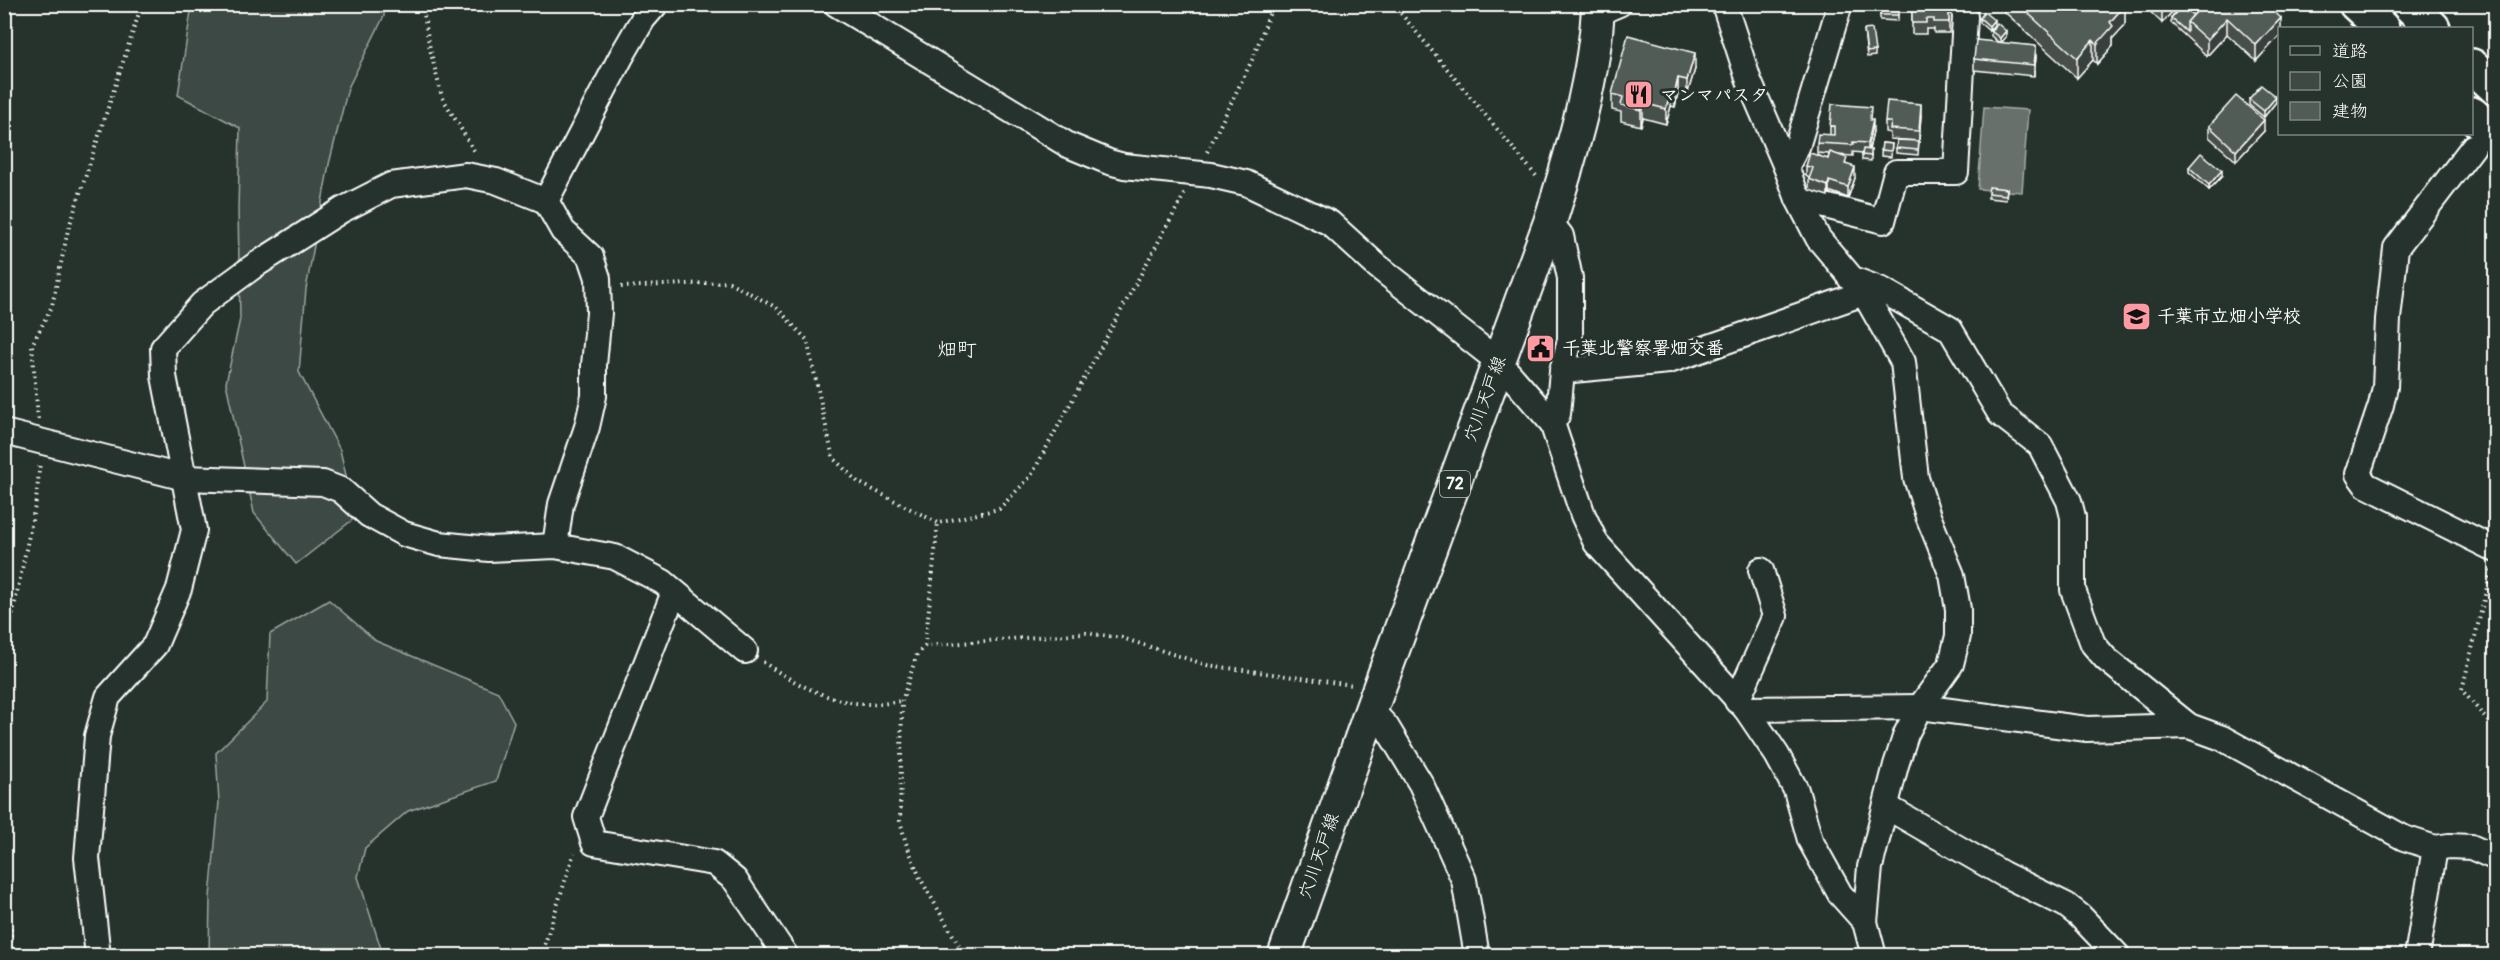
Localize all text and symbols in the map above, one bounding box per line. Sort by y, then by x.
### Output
legend [2278,27,2473,135]
text: 道路 [2332,40,2368,63]
text: 公園 [2332,70,2368,93]
restaurant icon: マンマパスタ [1623,79,1655,111]
place label: マンマパスタ [1660,84,1768,107]
text: 建物 [2332,100,2368,123]
school or university icon: 千葉市立畑小学校 [2120,300,2152,332]
place label: 千葉市立畑小学校 [2157,305,2301,328]
public building icon: 千葉北警察署畑交番 [1525,332,1557,364]
district label: 畑町 [937,337,977,362]
place label: 千葉北警察署畑交番 [1562,337,1724,360]
street label: 穴川天戸線 [1459,353,1511,445]
road number: 72 [1440,471,1470,497]
street label: 穴川天戸線 [1293,810,1345,902]

